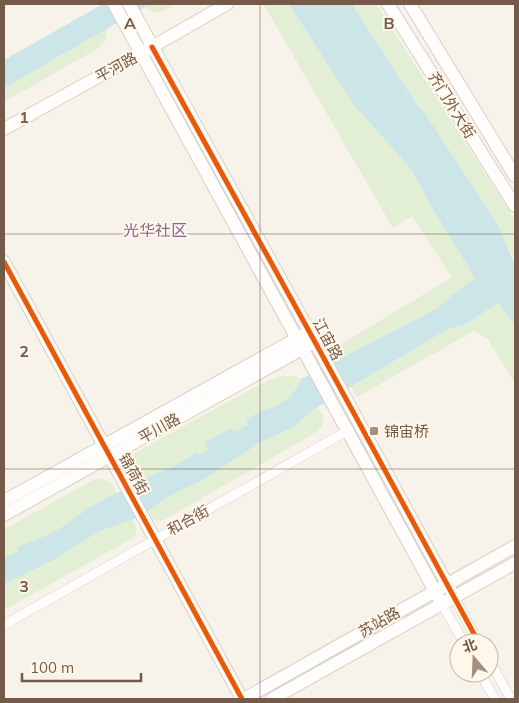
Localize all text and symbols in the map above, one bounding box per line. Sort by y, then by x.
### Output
text: A [124,13,136,33]
text: B [383,13,395,33]
street label: 平河路 [92,48,140,86]
street label: 齐门外大街 [424,68,480,142]
text: 1 [19,107,29,127]
district label: 光华社区 [123,220,187,240]
street label: 江宙路 [309,315,347,363]
text: 2 [19,341,29,361]
street label: 平川路 [135,409,183,447]
place label: 锦宙桥 [384,422,429,441]
marker: 锦宙桥 [368,425,380,437]
street label: 锦荷街 [115,450,153,498]
street label: 和合街 [164,501,212,539]
text: 3 [19,576,29,596]
street label: 苏站路 [355,603,403,641]
north arrow [449,633,499,683]
text: 北 [460,635,479,656]
scale bar [22,650,141,682]
text: 100 m [30,658,74,677]

